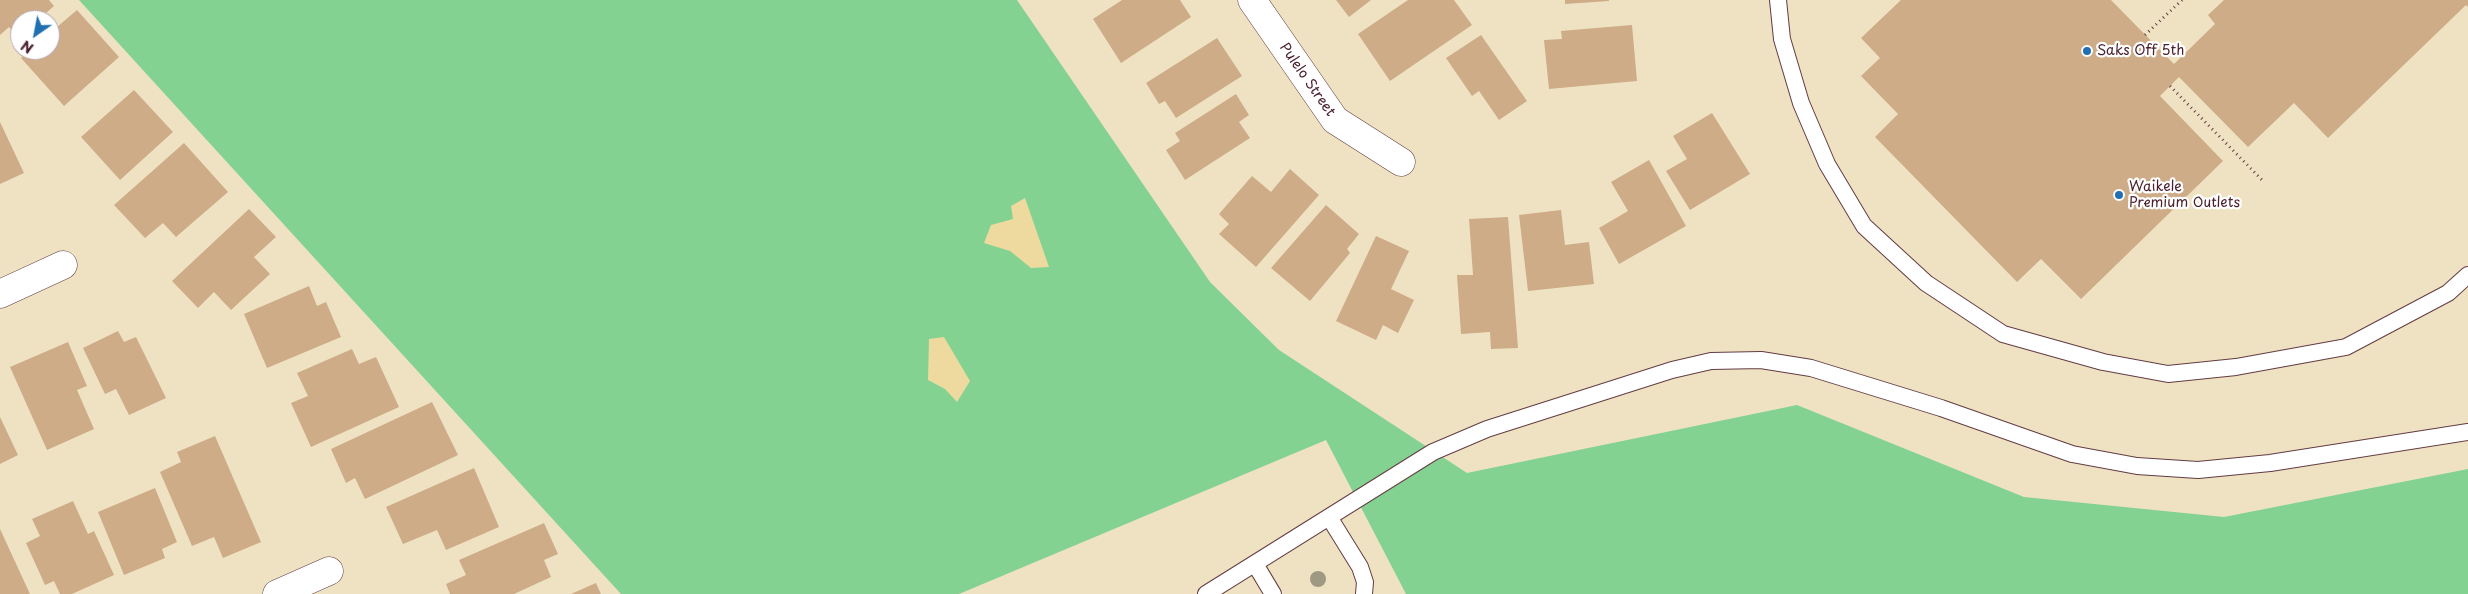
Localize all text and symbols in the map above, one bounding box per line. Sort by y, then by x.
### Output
north arrow [10,10,60,60]
text: N [17,35,37,59]
street label: Pulelo Street [1276,40,1338,120]
place label: Saks Off 5th [2097,43,2184,59]
marker: Saks Off 5th [2081,45,2093,57]
place label: Waikele Premium Outlets [2129,179,2240,212]
marker: Waikele Premium Outlets [2113,189,2125,201]

